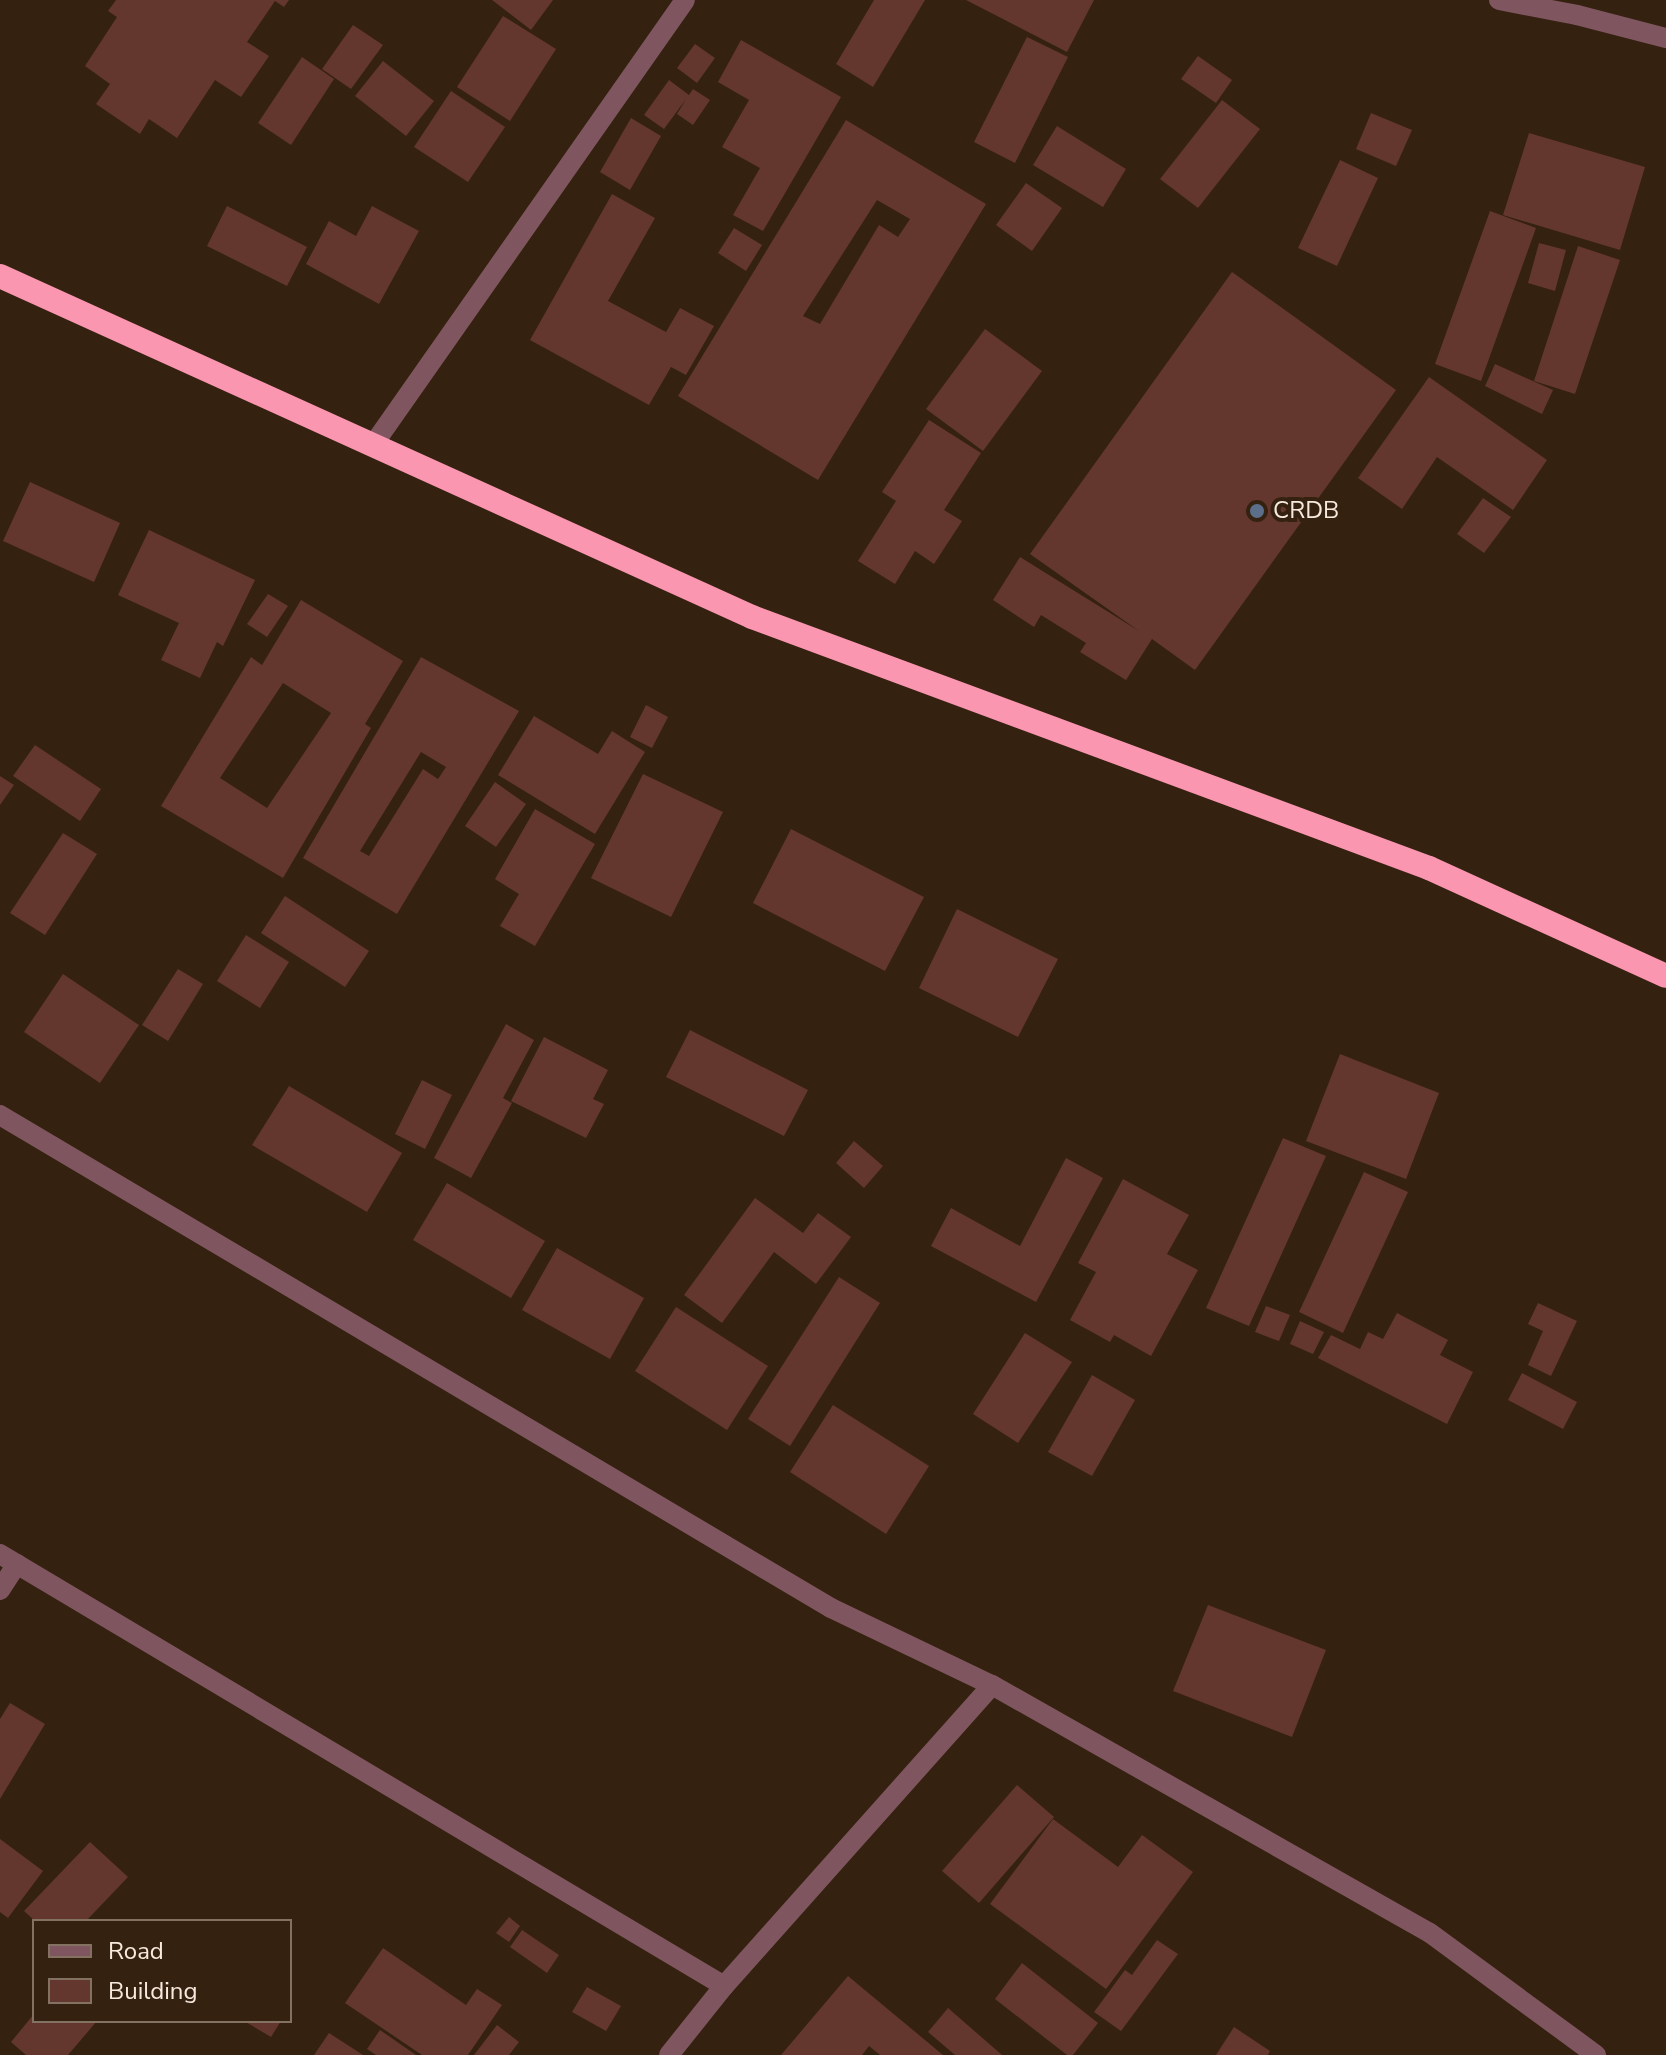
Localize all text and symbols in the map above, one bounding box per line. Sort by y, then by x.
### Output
place label: CRDB [1273,497,1339,525]
marker: CRDB [1248,502,1266,520]
legend [32,1919,292,2023]
text: Road [108,1935,164,1967]
text: Building [108,1975,198,2007]

